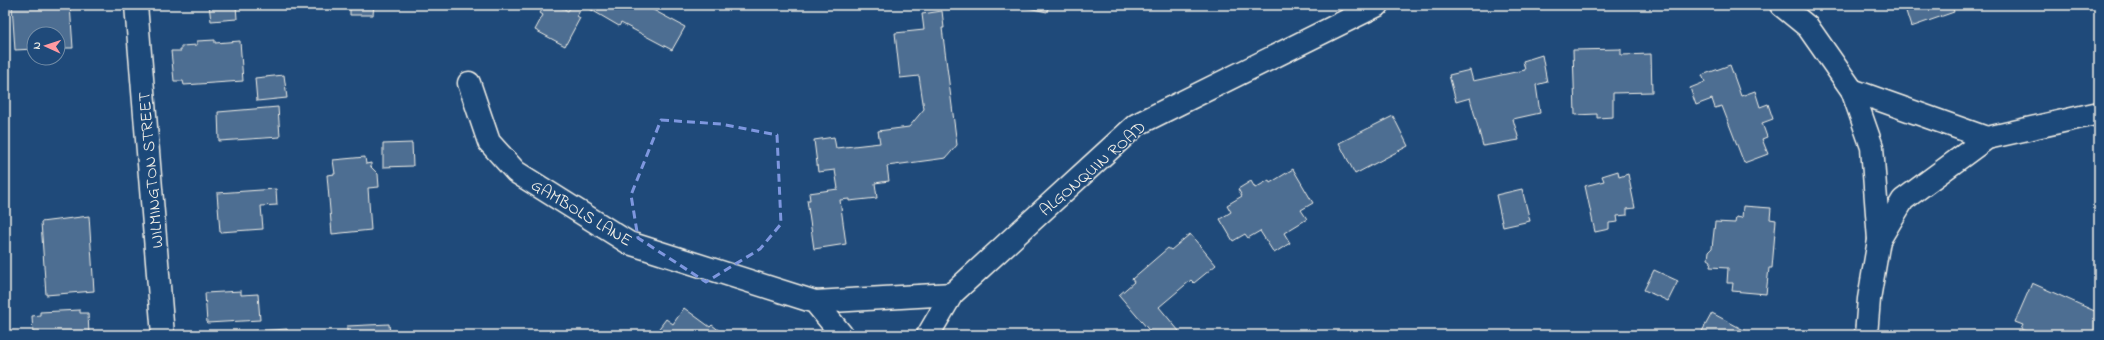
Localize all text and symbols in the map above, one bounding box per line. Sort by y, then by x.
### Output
north arrow [26,26,66,66]
text: N [29,41,45,50]
street label: WILMINGTON STREET [132,90,171,249]
street label: ALGONQUIN ROAD [1034,116,1152,223]
street label: GAMBOLS LANE [526,173,637,253]

